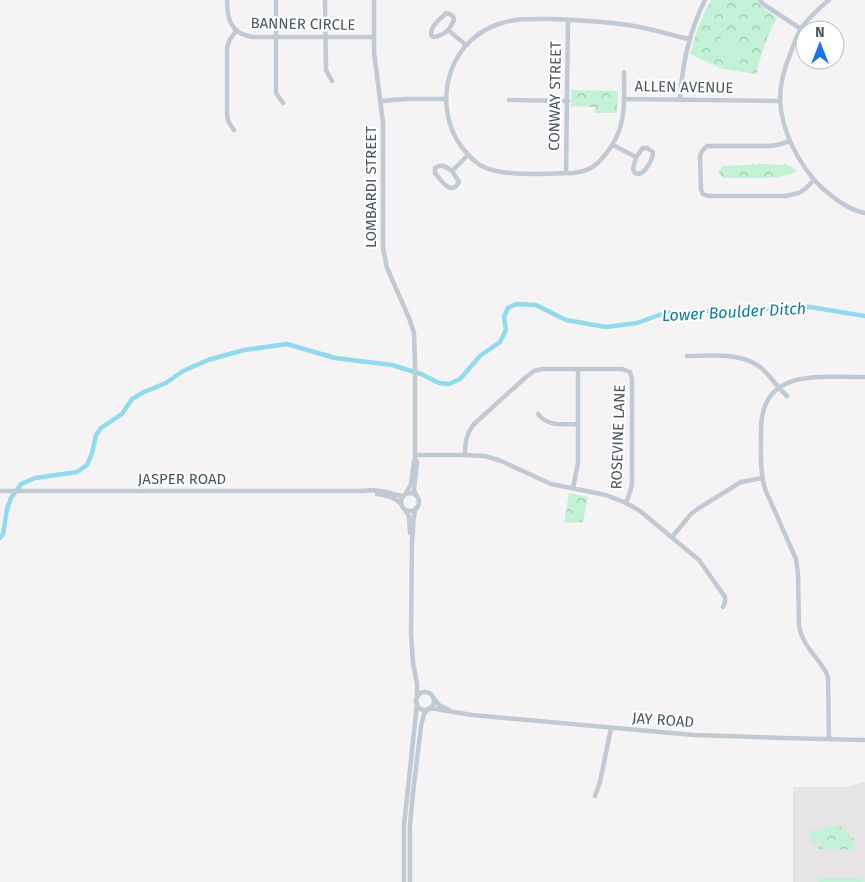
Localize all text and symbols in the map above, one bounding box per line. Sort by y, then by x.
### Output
street label: BANNER CIRCLE [250,14,356,34]
north arrow [795,20,845,70]
text: N [815,24,825,41]
street label: CONWAY STREET [545,41,565,151]
street label: ALLEN AVENUE [634,77,734,97]
street label: LOMBARDI STREET [362,126,380,248]
water label: Lower Boulder Ditch [662,299,806,325]
street label: ROSEVINE LANE [607,384,629,490]
street label: JASPER ROAD [138,470,226,488]
street label: JAY ROAD [631,709,695,731]

